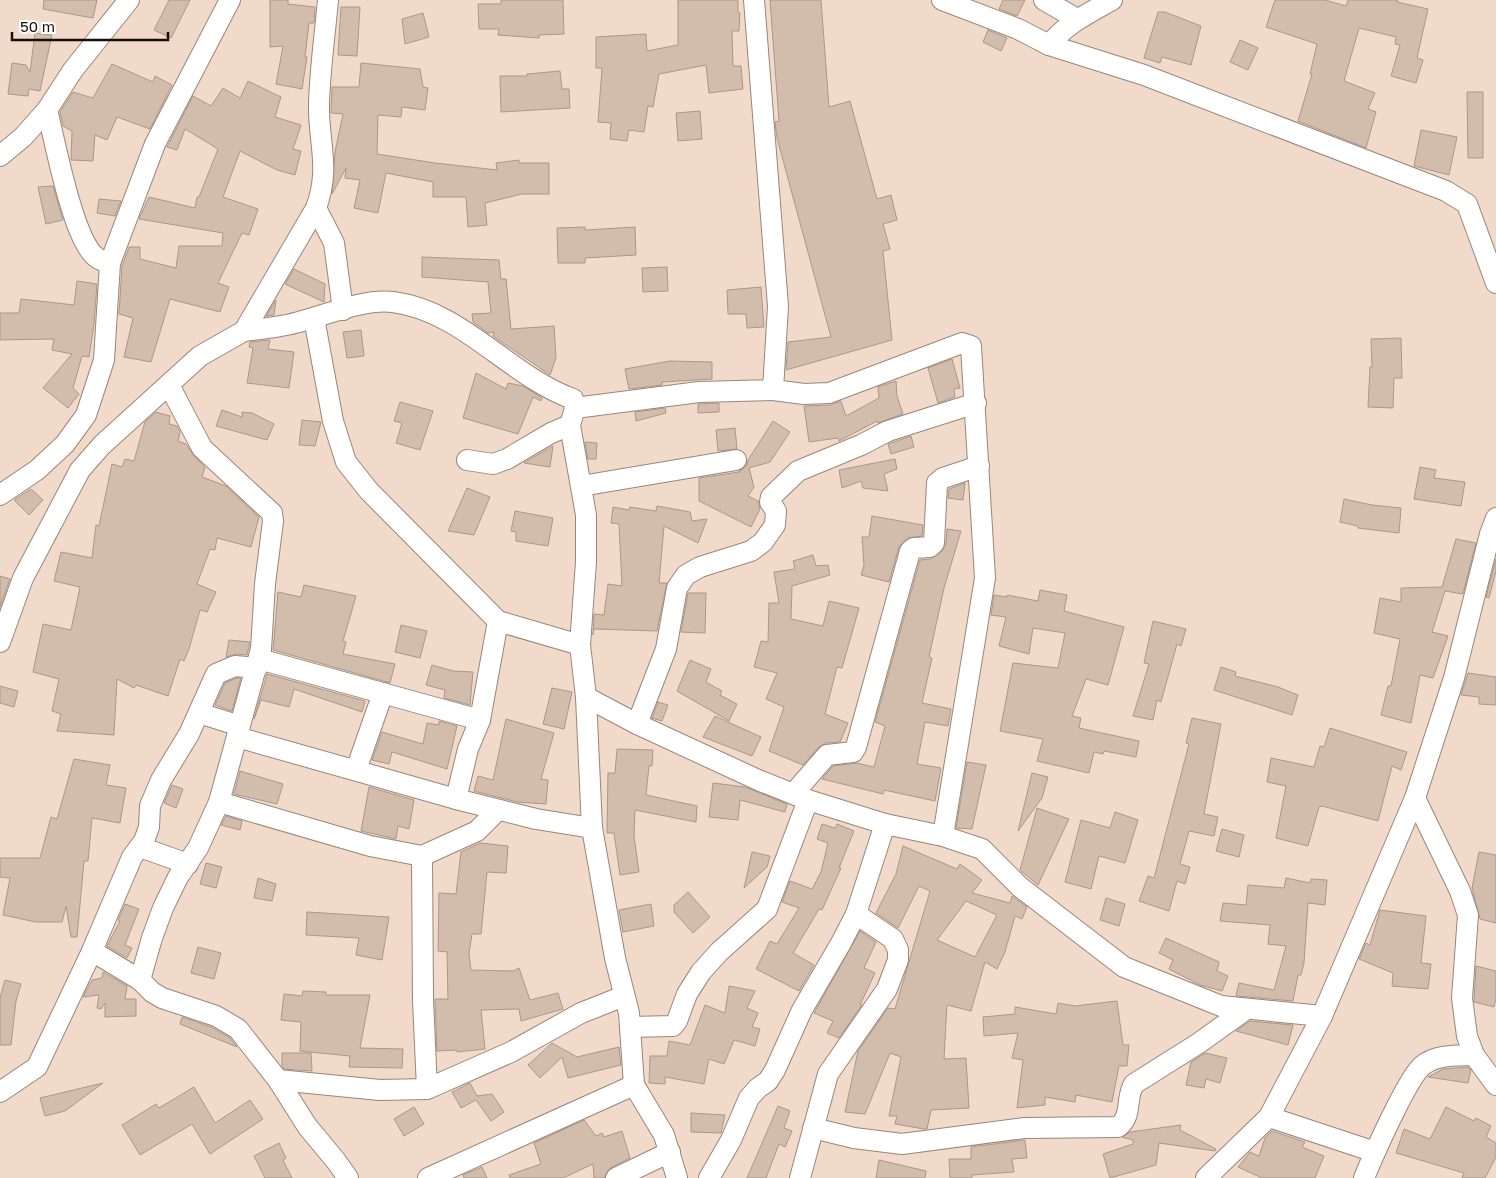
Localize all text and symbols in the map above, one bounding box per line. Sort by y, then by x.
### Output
scale bar [12,10,169,42]
text: 50 m [20,17,55,35]

